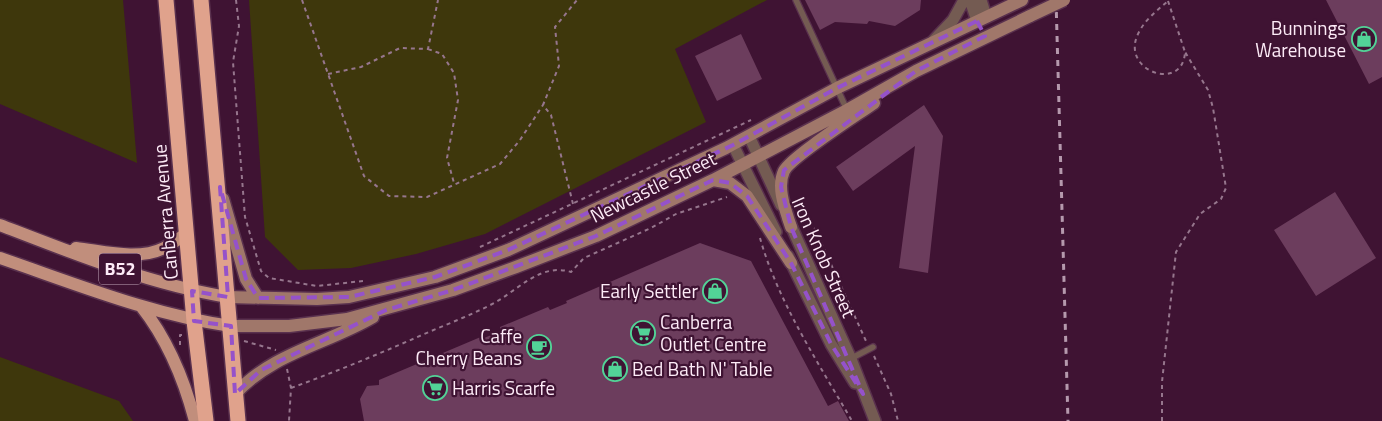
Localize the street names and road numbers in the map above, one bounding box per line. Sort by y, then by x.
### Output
street label: Canberra Avenue [144,143,185,281]
street label: Newcastle Street [585,143,721,230]
street label: Iron Knob Street [785,192,864,322]
road number: B52 [99,253,141,284]

